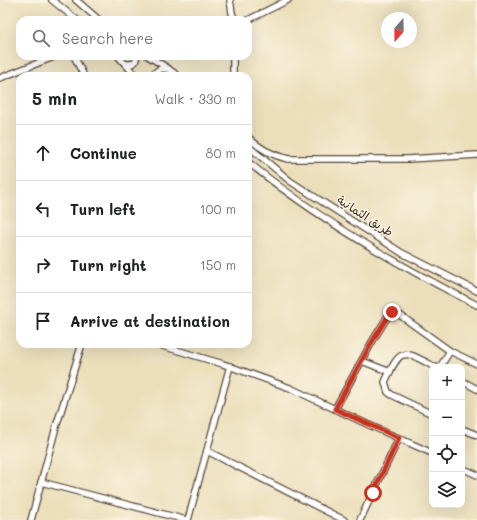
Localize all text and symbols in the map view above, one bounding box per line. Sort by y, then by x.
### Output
north arrow [381,12,417,48]
search box [16,16,252,60]
icon: search [30,27,52,49]
text: Search here [62,28,153,48]
text: 5 min [32,87,77,109]
text: Walk · 330 m [155,90,236,107]
icon: ahead [32,142,54,164]
text: Continue [70,143,137,163]
text: 80 m [206,144,236,161]
street label: طريق الثمانية [334,191,397,239]
icon: left [32,198,54,220]
text: Turn left [70,199,135,219]
text: 100 m [200,200,236,217]
icon: right [32,254,54,276]
text: Turn right [70,255,147,275]
text: 150 m [200,256,236,273]
route end [383,303,401,321]
icon: arrive [32,310,54,332]
text: Arrive at destination [70,311,230,331]
map controls [429,364,465,508]
button: + [429,364,465,400]
button: − [429,400,465,436]
button: locate [429,436,465,472]
button: layers [429,472,465,508]
route start [364,484,382,502]

